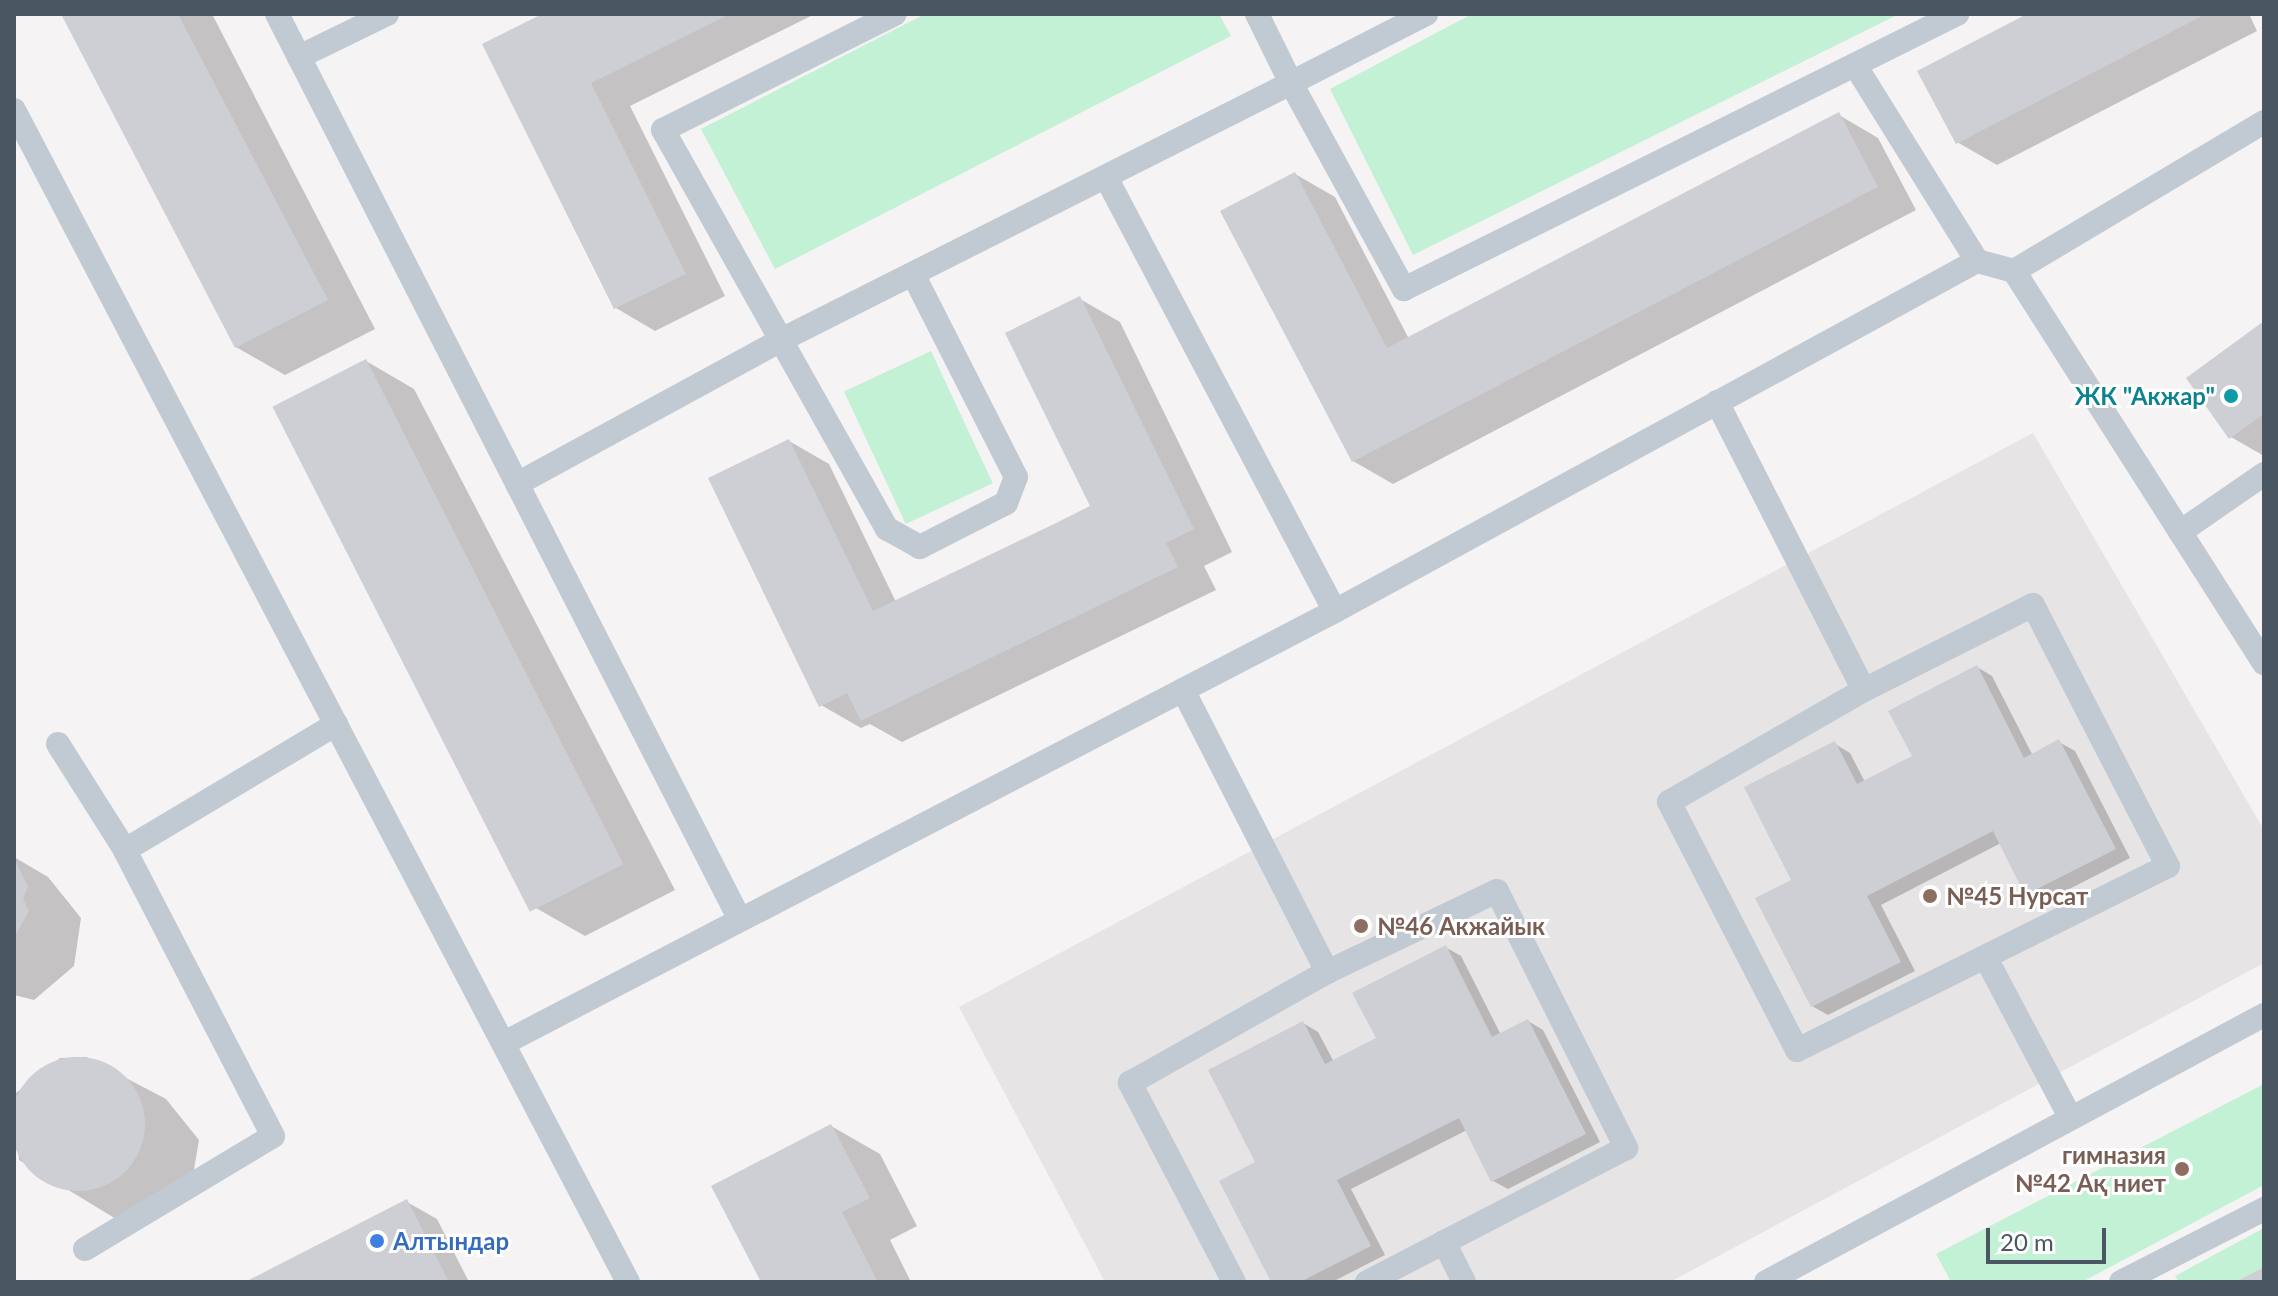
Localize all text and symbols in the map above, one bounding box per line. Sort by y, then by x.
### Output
place label: ЖК "Акжар" [2075,382,2215,410]
marker: ЖК "Акжар" [2222,387,2240,405]
place label: №45 Нурсат [1946,882,2088,910]
marker: №45 Нурсат [1921,887,1939,905]
place label: №46 Акжайык [1377,912,1545,940]
marker: №46 Акжайык [1352,917,1370,935]
place label: гимназия №42 Ақ ниет [2015,1141,2166,1197]
marker: гимназия №42 Ақ ниет [2173,1160,2191,1178]
scale bar [1990,1212,2110,1262]
place label: Алтындар [393,1227,509,1255]
text: 20 m [2000,1227,2054,1256]
marker: Алтындар [368,1232,386,1250]

